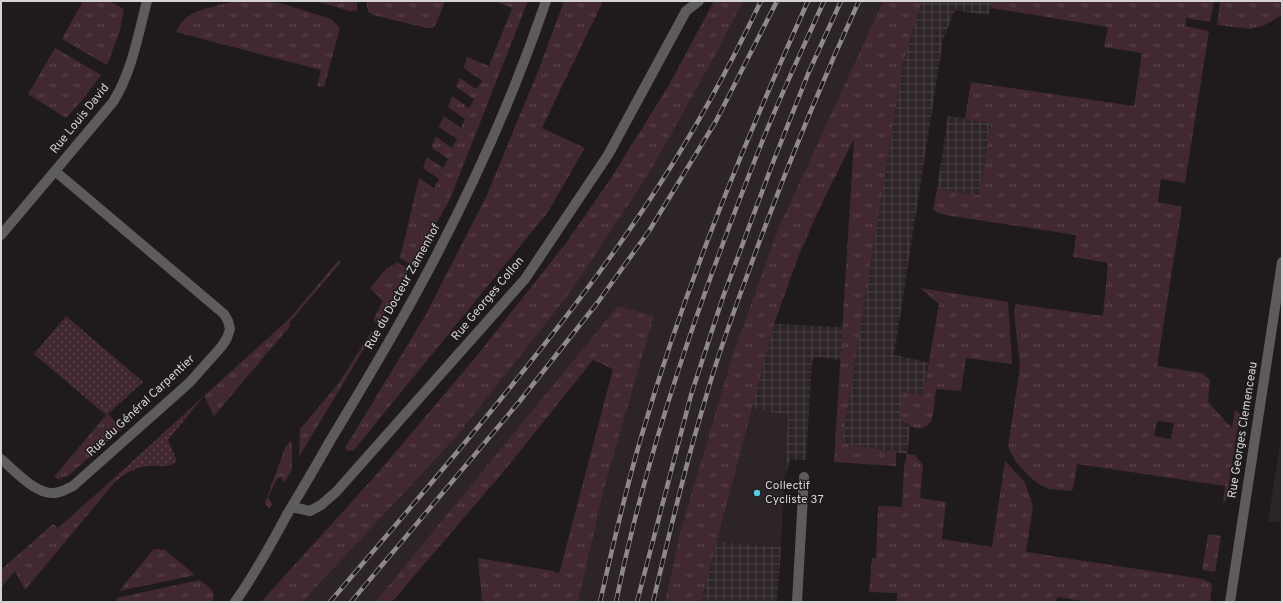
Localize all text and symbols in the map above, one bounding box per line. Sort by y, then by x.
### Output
street label: Rue Louis David [47,81,113,157]
street label: Rue du Docteur Zamenhof [362,221,444,353]
street label: Rue Georges Collon [448,253,528,345]
street label: Rue du Général Carpentier [83,351,199,460]
street label: Rue Georges Clemenceau [1224,361,1262,499]
place label: Collectif Cycliste 37 [765,478,824,508]
marker: Collectif Cycliste 37 [752,488,762,498]

